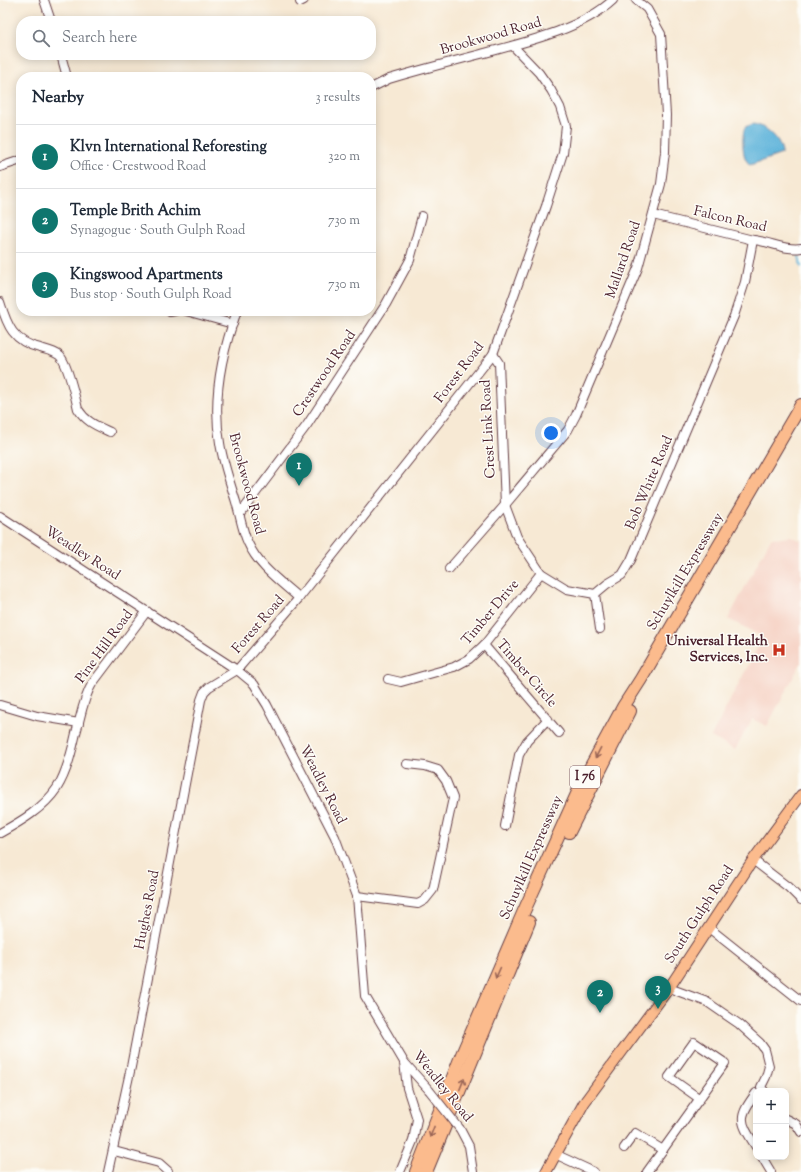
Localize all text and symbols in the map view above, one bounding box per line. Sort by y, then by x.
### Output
street label: Brookwood Road [438,13,544,61]
search box [16,16,376,60]
icon: search [30,27,52,49]
text: Search here [62,28,137,49]
text: Nearby [32,86,84,110]
text: 3 results [315,89,360,107]
text: Klvn International Reforesting [70,137,267,158]
text: 1 [43,148,47,166]
text: 320 m [328,148,360,166]
text: Office · Crestwood Road [70,158,206,176]
text: Temple Brith Achim [70,201,201,222]
street label: Falcon Road [691,202,769,238]
text: 2 [42,212,48,230]
text: 730 m [328,212,360,230]
street label: Mallard Road [601,218,647,302]
text: Synagogue · South Gulph Road [70,222,245,240]
text: Kingswood Apartments [70,265,223,286]
text: 3 [42,276,48,294]
text: 730 m [328,276,360,294]
text: Bus stop · South Gulph Road [70,286,232,304]
street label: Crestwood Road [288,327,362,421]
street label: Forest Road [430,338,490,408]
street label: Crest Link Road [476,379,502,479]
your location [541,423,561,443]
street label: Brookwood Road [223,431,269,537]
street label: Bob White Road [621,433,679,533]
pin: 1 [286,453,312,486]
street label: Schuylkill Expressway [643,509,729,635]
street label: Weadley Road [40,522,124,586]
street label: Timber Drive [457,576,525,650]
street label: Forest Road [228,591,290,659]
street label: Pine Hill Road [71,606,139,688]
place label: Universal Health Services, Inc. [666,632,769,668]
street label: Timber Circle [491,636,561,712]
hospital icon: Universal Health Services, Inc. [771,642,787,658]
street label: Weadley Road [293,742,351,828]
one-way arrow [594,747,601,759]
road number: I 76 [570,766,600,788]
street label: Schuylkill Expressway [496,793,568,923]
street label: South Gulph Road [661,862,739,968]
street label: Hughes Road [131,868,166,951]
one-way arrow [493,966,501,978]
pin: 3 [645,976,671,1009]
pin: 2 [587,980,613,1013]
street label: Weadley Road [407,1047,477,1127]
one-way arrow [458,1079,466,1091]
map controls [753,1088,789,1160]
button: + [753,1088,789,1124]
button: − [753,1124,789,1160]
one-way arrow [427,1125,435,1137]

